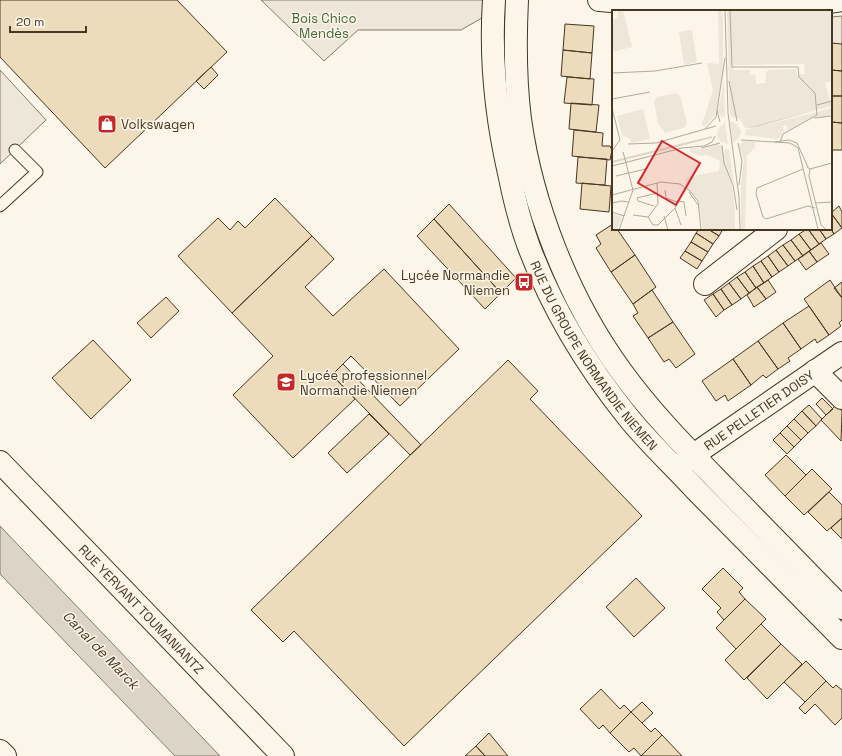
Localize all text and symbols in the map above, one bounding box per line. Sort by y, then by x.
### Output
scale bar [10,8,86,34]
park label: Bois Chico Mendès [291,10,357,42]
inset map [612,10,832,230]
text: 20 m [16,14,44,30]
shop icon: Volkswagen [96,113,118,135]
place label: Volkswagen [121,116,195,133]
street label: RUE DU GROUPE NORMANDIE NIEMEN [526,258,661,454]
place label: Lycée Normandie Niemen [401,267,510,299]
bus stop icon: Lycée Normandie Niemen [513,271,535,293]
place label: Lycée professionnel Normandie Niemen [300,367,427,399]
street label: RUE PELLETIER DOISY [701,367,818,454]
school or university icon: Lycée professionnel Normandie Niemen [275,371,297,393]
street label: RUE YERVANT TOUMANIANTZ [75,541,207,678]
water label: Canal de Marck [59,607,144,694]

